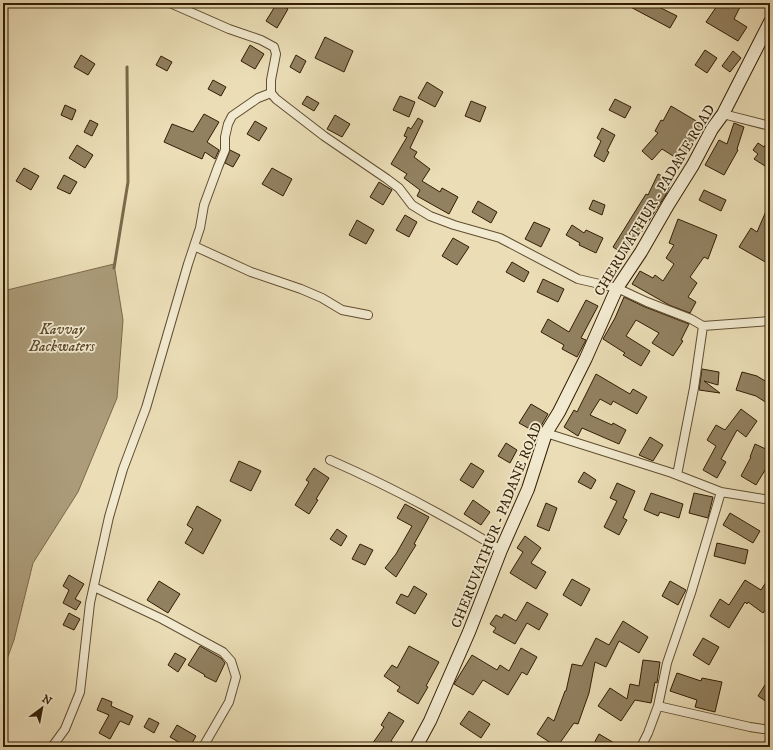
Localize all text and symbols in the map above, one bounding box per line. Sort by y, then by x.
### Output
street label: CHERUVATHUR - PADANE ROAD [590,101,719,300]
water label: Kavvay Backwaters [28,320,95,356]
street label: CHERUVATHUR - PADANE ROAD [447,420,547,631]
north arrow [22,688,62,728]
text: N [39,692,54,709]

